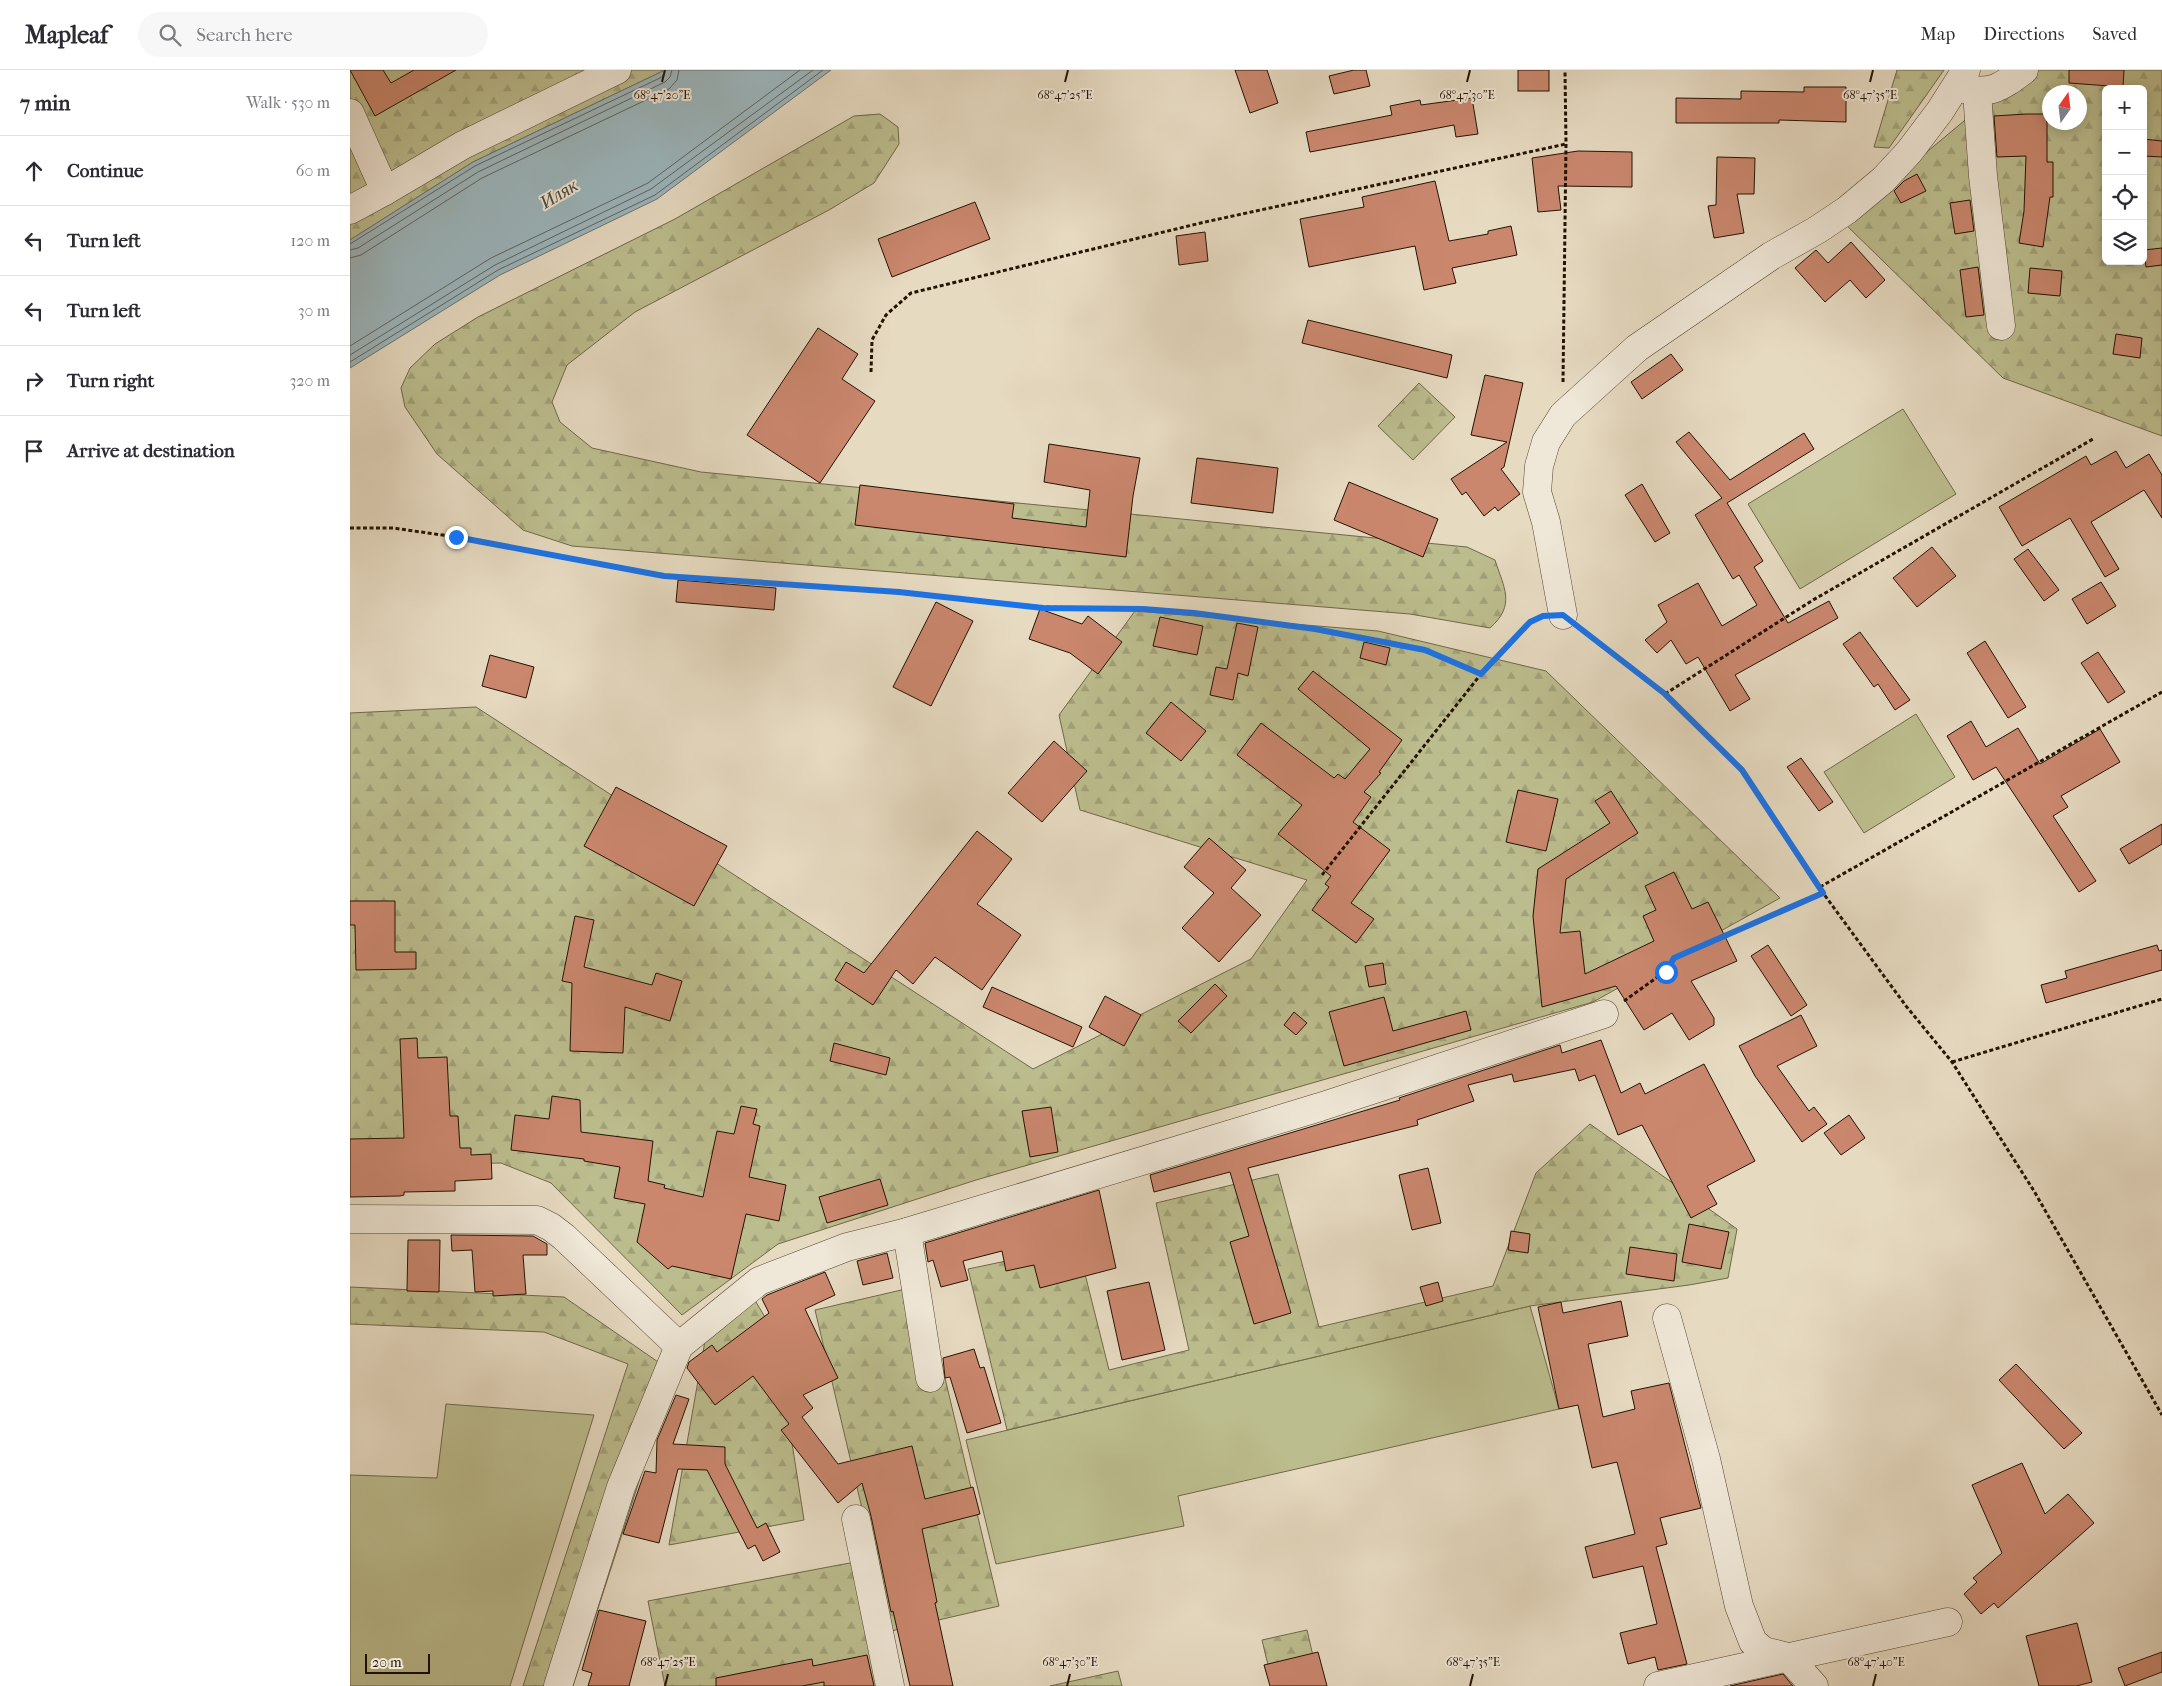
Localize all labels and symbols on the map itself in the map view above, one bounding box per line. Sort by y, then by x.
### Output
north arrow [2042,85,2087,130]
text: 68°47'20"E [634,88,690,102]
text: 68°47'25"E [1037,88,1093,102]
text: 68°47'30"E [1439,88,1495,102]
text: 68°47'35"E [1843,88,1897,102]
water label: Иляк [535,174,583,214]
route end [445,526,468,549]
route start [1655,961,1678,984]
scale bar [365,1651,430,1674]
text: 68°47'25"E [640,1655,696,1669]
text: 68°47'30"E [1042,1655,1098,1669]
text: 68°47'35"E [1446,1655,1500,1669]
text: 68°47'40"E [1847,1655,1905,1669]

